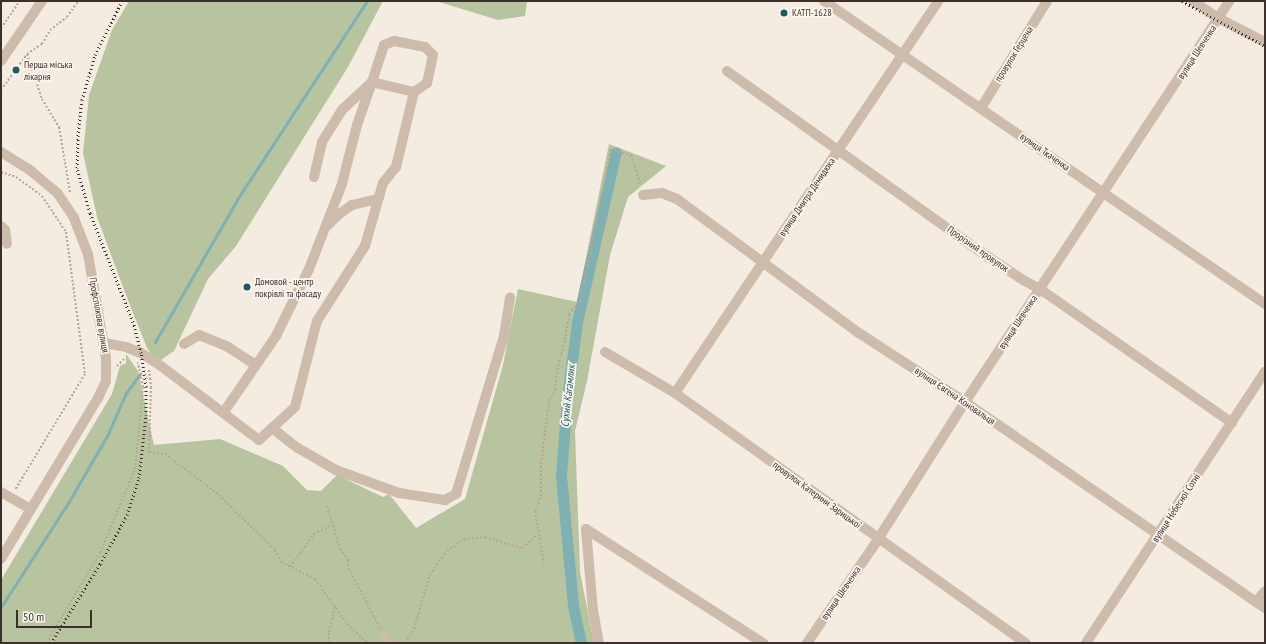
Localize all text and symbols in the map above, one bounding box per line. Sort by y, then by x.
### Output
place label: КАТП-1628 [792,7,832,19]
marker: КАТП-1628 [779,8,789,18]
street label: вулиця Шевченка [1175,23,1219,81]
street label: провулок Герцена [992,24,1036,84]
place label: Перша міська лікарня [24,58,72,82]
marker: Перша міська лікарня [11,65,21,75]
street label: вулиця Ткаченка [1018,130,1072,174]
street label: вулиця Дмитра Демидюка [776,155,838,239]
street label: Прорізний провулок [945,223,1011,275]
place label: Домовой - центр покрівлі та фасаду [255,275,321,298]
street label: Профспілкова вулиця [86,276,112,354]
marker: Домовой - центр покрівлі та фасаду [242,282,252,292]
street label: вулиця Шевченка [996,293,1040,351]
water label: Сухий Кагамлик [558,364,578,428]
street label: вулиця Євгена Коновальця [913,365,997,427]
street label: провулок Катерини Зарицької [770,459,864,531]
street label: вулиця Небесної Сотні [1149,471,1203,545]
street label: вулиця Шевченка [819,564,863,622]
scale bar [18,602,94,628]
text: 50 m [23,609,44,624]

